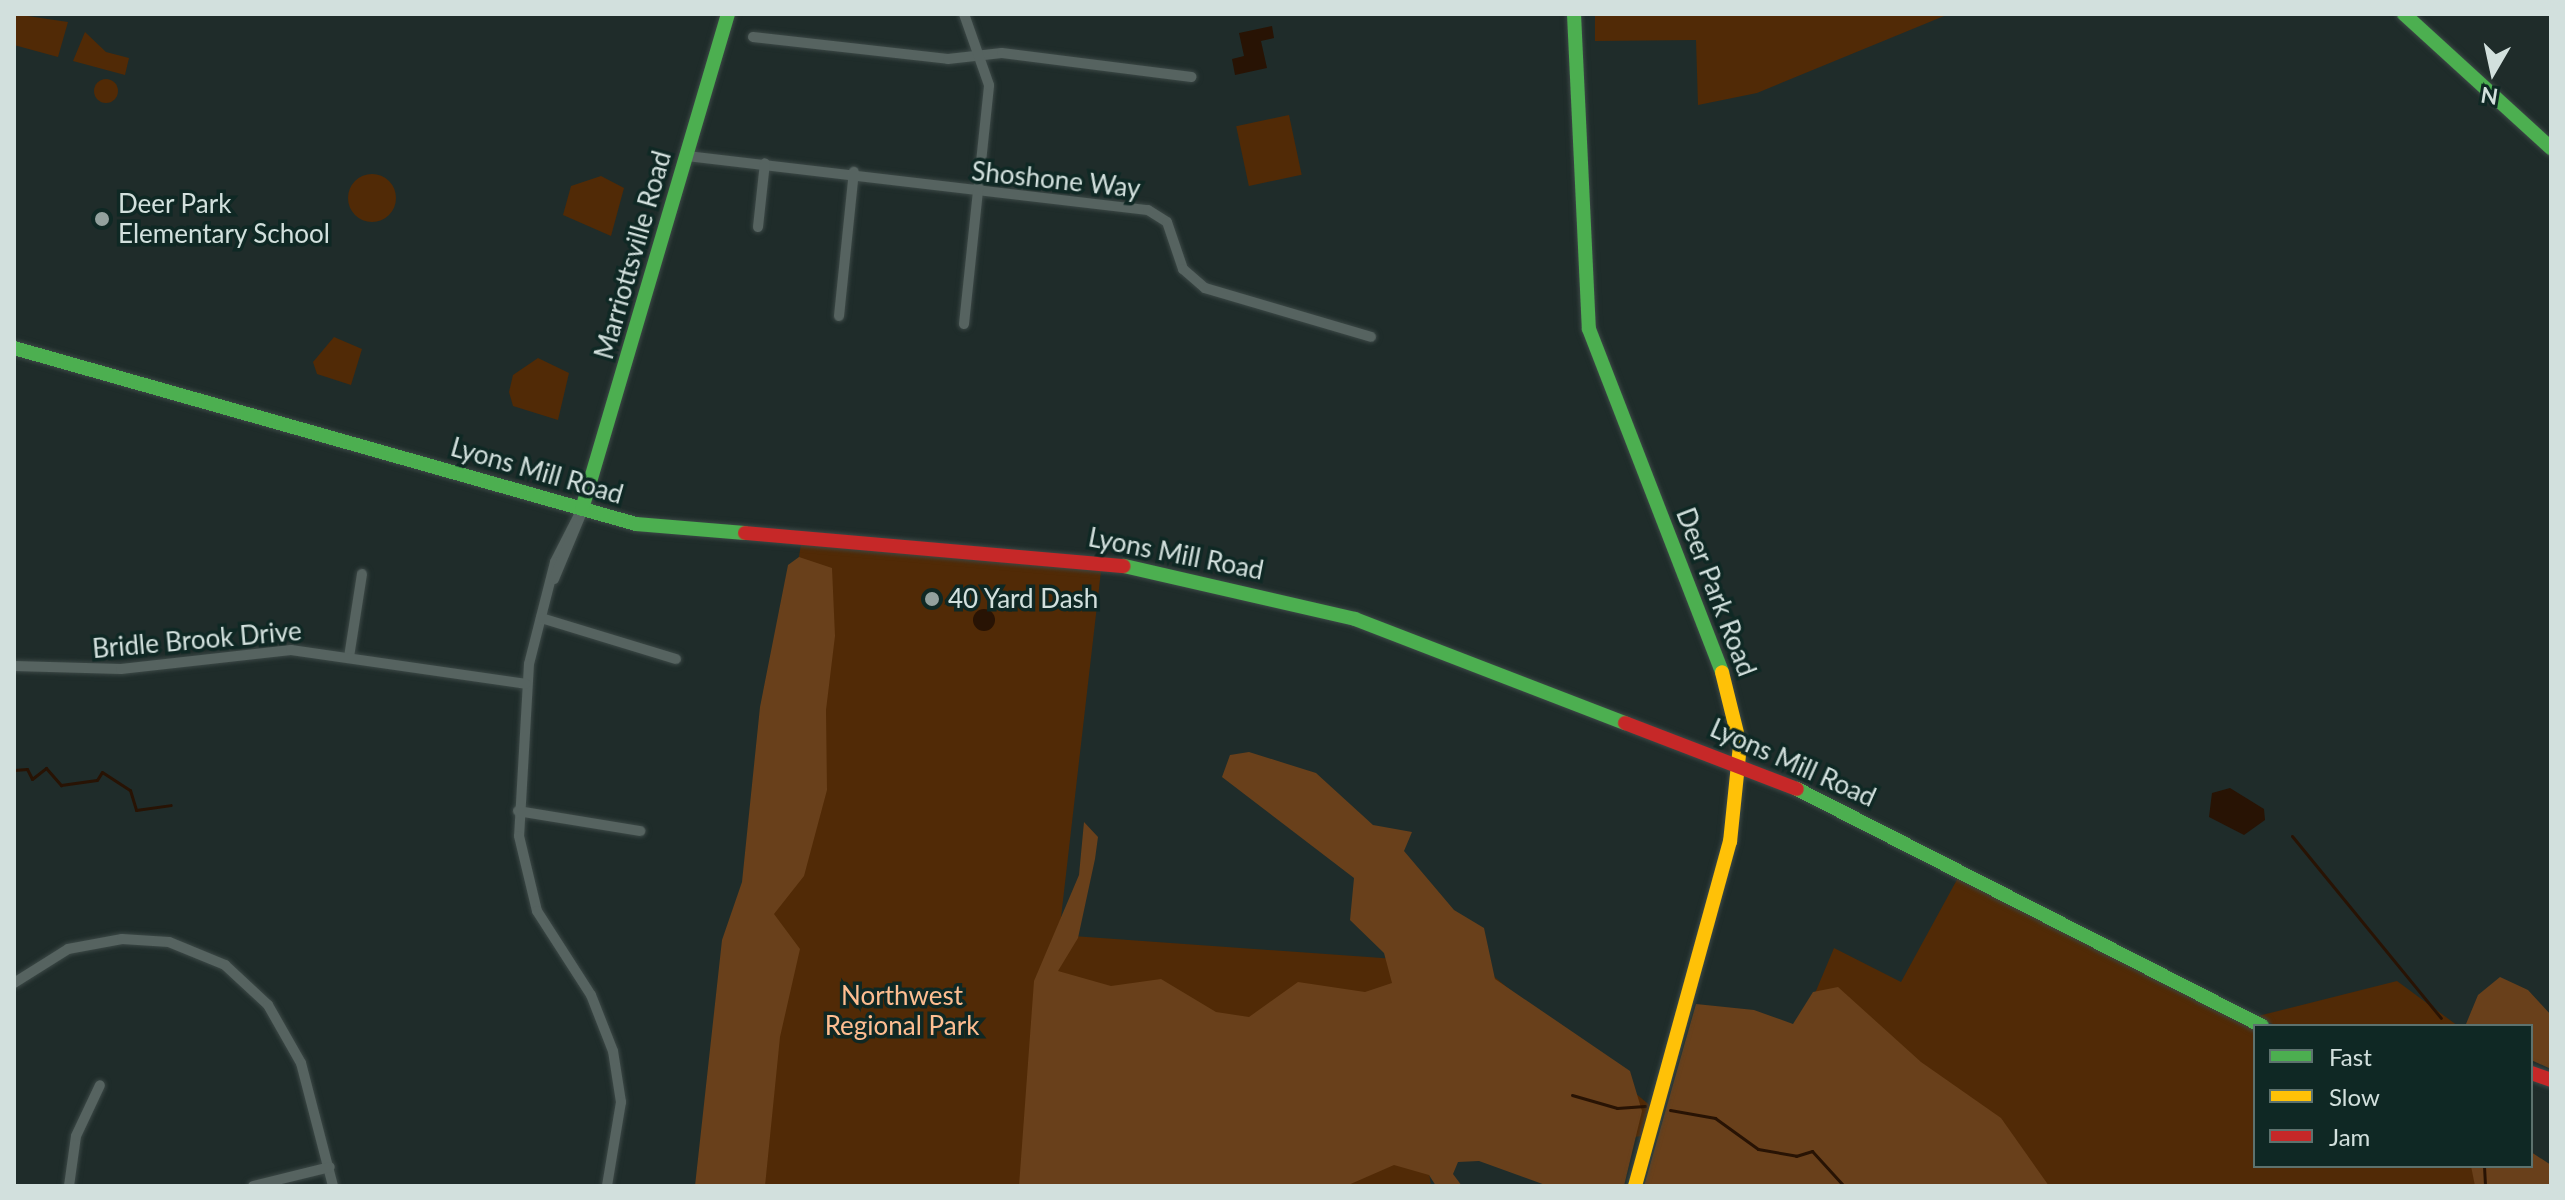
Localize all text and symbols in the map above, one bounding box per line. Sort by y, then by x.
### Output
north arrow [2453,32,2533,112]
text: N [2479,82,2500,111]
street label: Marriottsville Road [588,147,678,363]
street label: Shoshone Way [970,156,1142,204]
place label: Deer Park Elementary School [118,188,331,250]
marker: Deer Park Elementary School [93,210,111,228]
street label: Lyons Mill Road [447,431,627,511]
street label: Deer Park Road [1669,503,1763,681]
street label: Lyons Mill Road [1086,522,1266,586]
place label: 40 Yard Dash [948,583,1099,615]
marker: 40 Yard Dash [923,590,941,608]
street label: Bridle Brook Drive [91,615,303,665]
street label: Lyons Mill Road [1705,713,1881,813]
park label: Northwest Regional Park [825,980,979,1042]
legend [2253,1024,2533,1168]
text: Fast [2329,1042,2372,1071]
text: Slow [2329,1082,2380,1111]
text: Jam [2329,1122,2370,1151]

